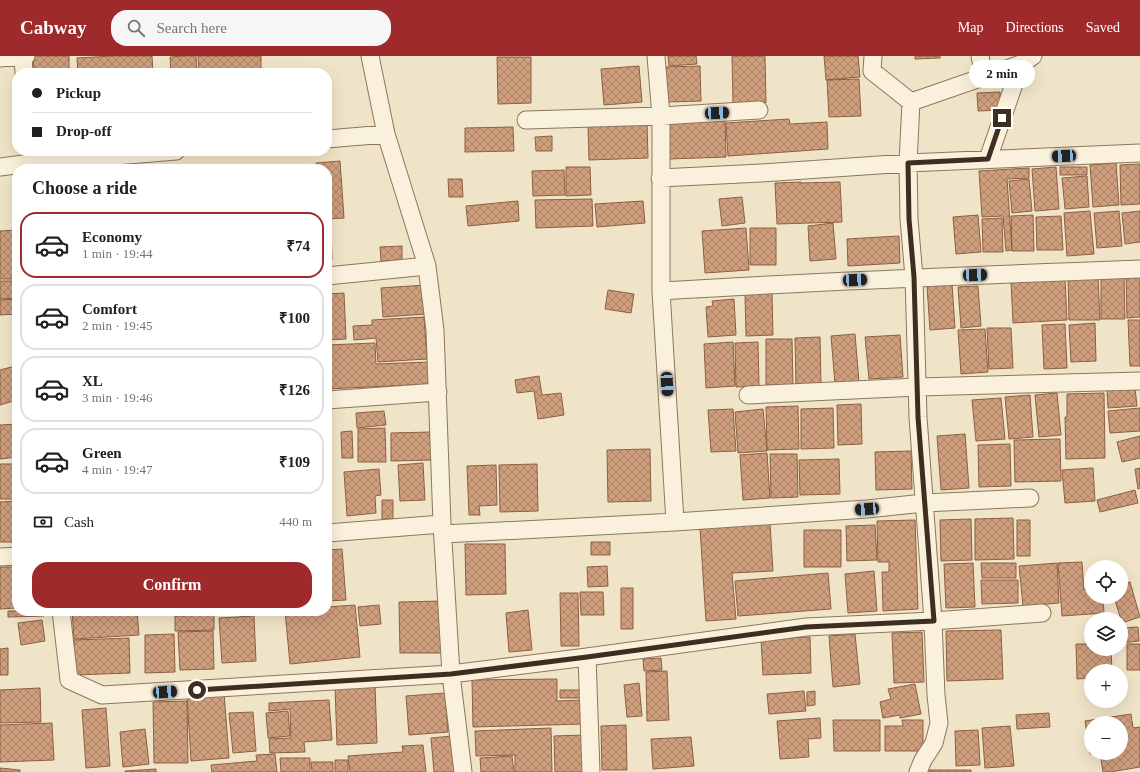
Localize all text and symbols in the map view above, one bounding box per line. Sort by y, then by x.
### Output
search box [111,10,391,46]
text: Cabway [20,17,87,38]
icon: search [125,17,147,39]
text: Search here [157,20,227,36]
text: Map [958,20,983,35]
text: Directions [1005,20,1064,35]
text: Saved [1086,20,1120,35]
callout: 2 min [969,60,1035,88]
text: 2 min [986,66,1018,81]
text: Pickup [56,85,101,101]
car [705,106,729,120]
route end [993,109,1011,127]
text: Drop-off [56,123,112,139]
car [1052,149,1076,163]
text: Choose a ride [32,178,137,198]
icon: car [34,227,70,263]
text: Economy [82,229,142,245]
text: ₹74 [286,238,310,254]
text: 1 min · 19:44 [82,246,152,261]
car [963,269,987,281]
car [843,273,867,287]
icon: car [34,299,70,335]
text: Comfort [82,301,137,317]
text: ₹100 [279,310,310,326]
text: 2 min · 19:45 [82,318,152,333]
icon: car [34,371,70,407]
car [660,372,674,396]
text: XL [82,373,103,389]
text: ₹126 [279,382,310,398]
text: 3 min · 19:46 [82,390,152,405]
icon: car [34,443,70,479]
text: Green [82,445,122,461]
text: ₹109 [279,454,310,470]
text: 4 min · 19:47 [82,462,152,477]
car [855,502,879,516]
icon: cash [32,511,54,533]
text: Cash [64,514,94,530]
text: 440 m [279,514,312,529]
map controls [1084,560,1128,760]
button: locate [1084,560,1128,604]
button: Confirm [32,562,312,608]
button: layers [1084,612,1128,656]
button: + [1084,664,1128,708]
route start [188,681,206,699]
car [153,685,177,699]
button: − [1084,716,1128,760]

